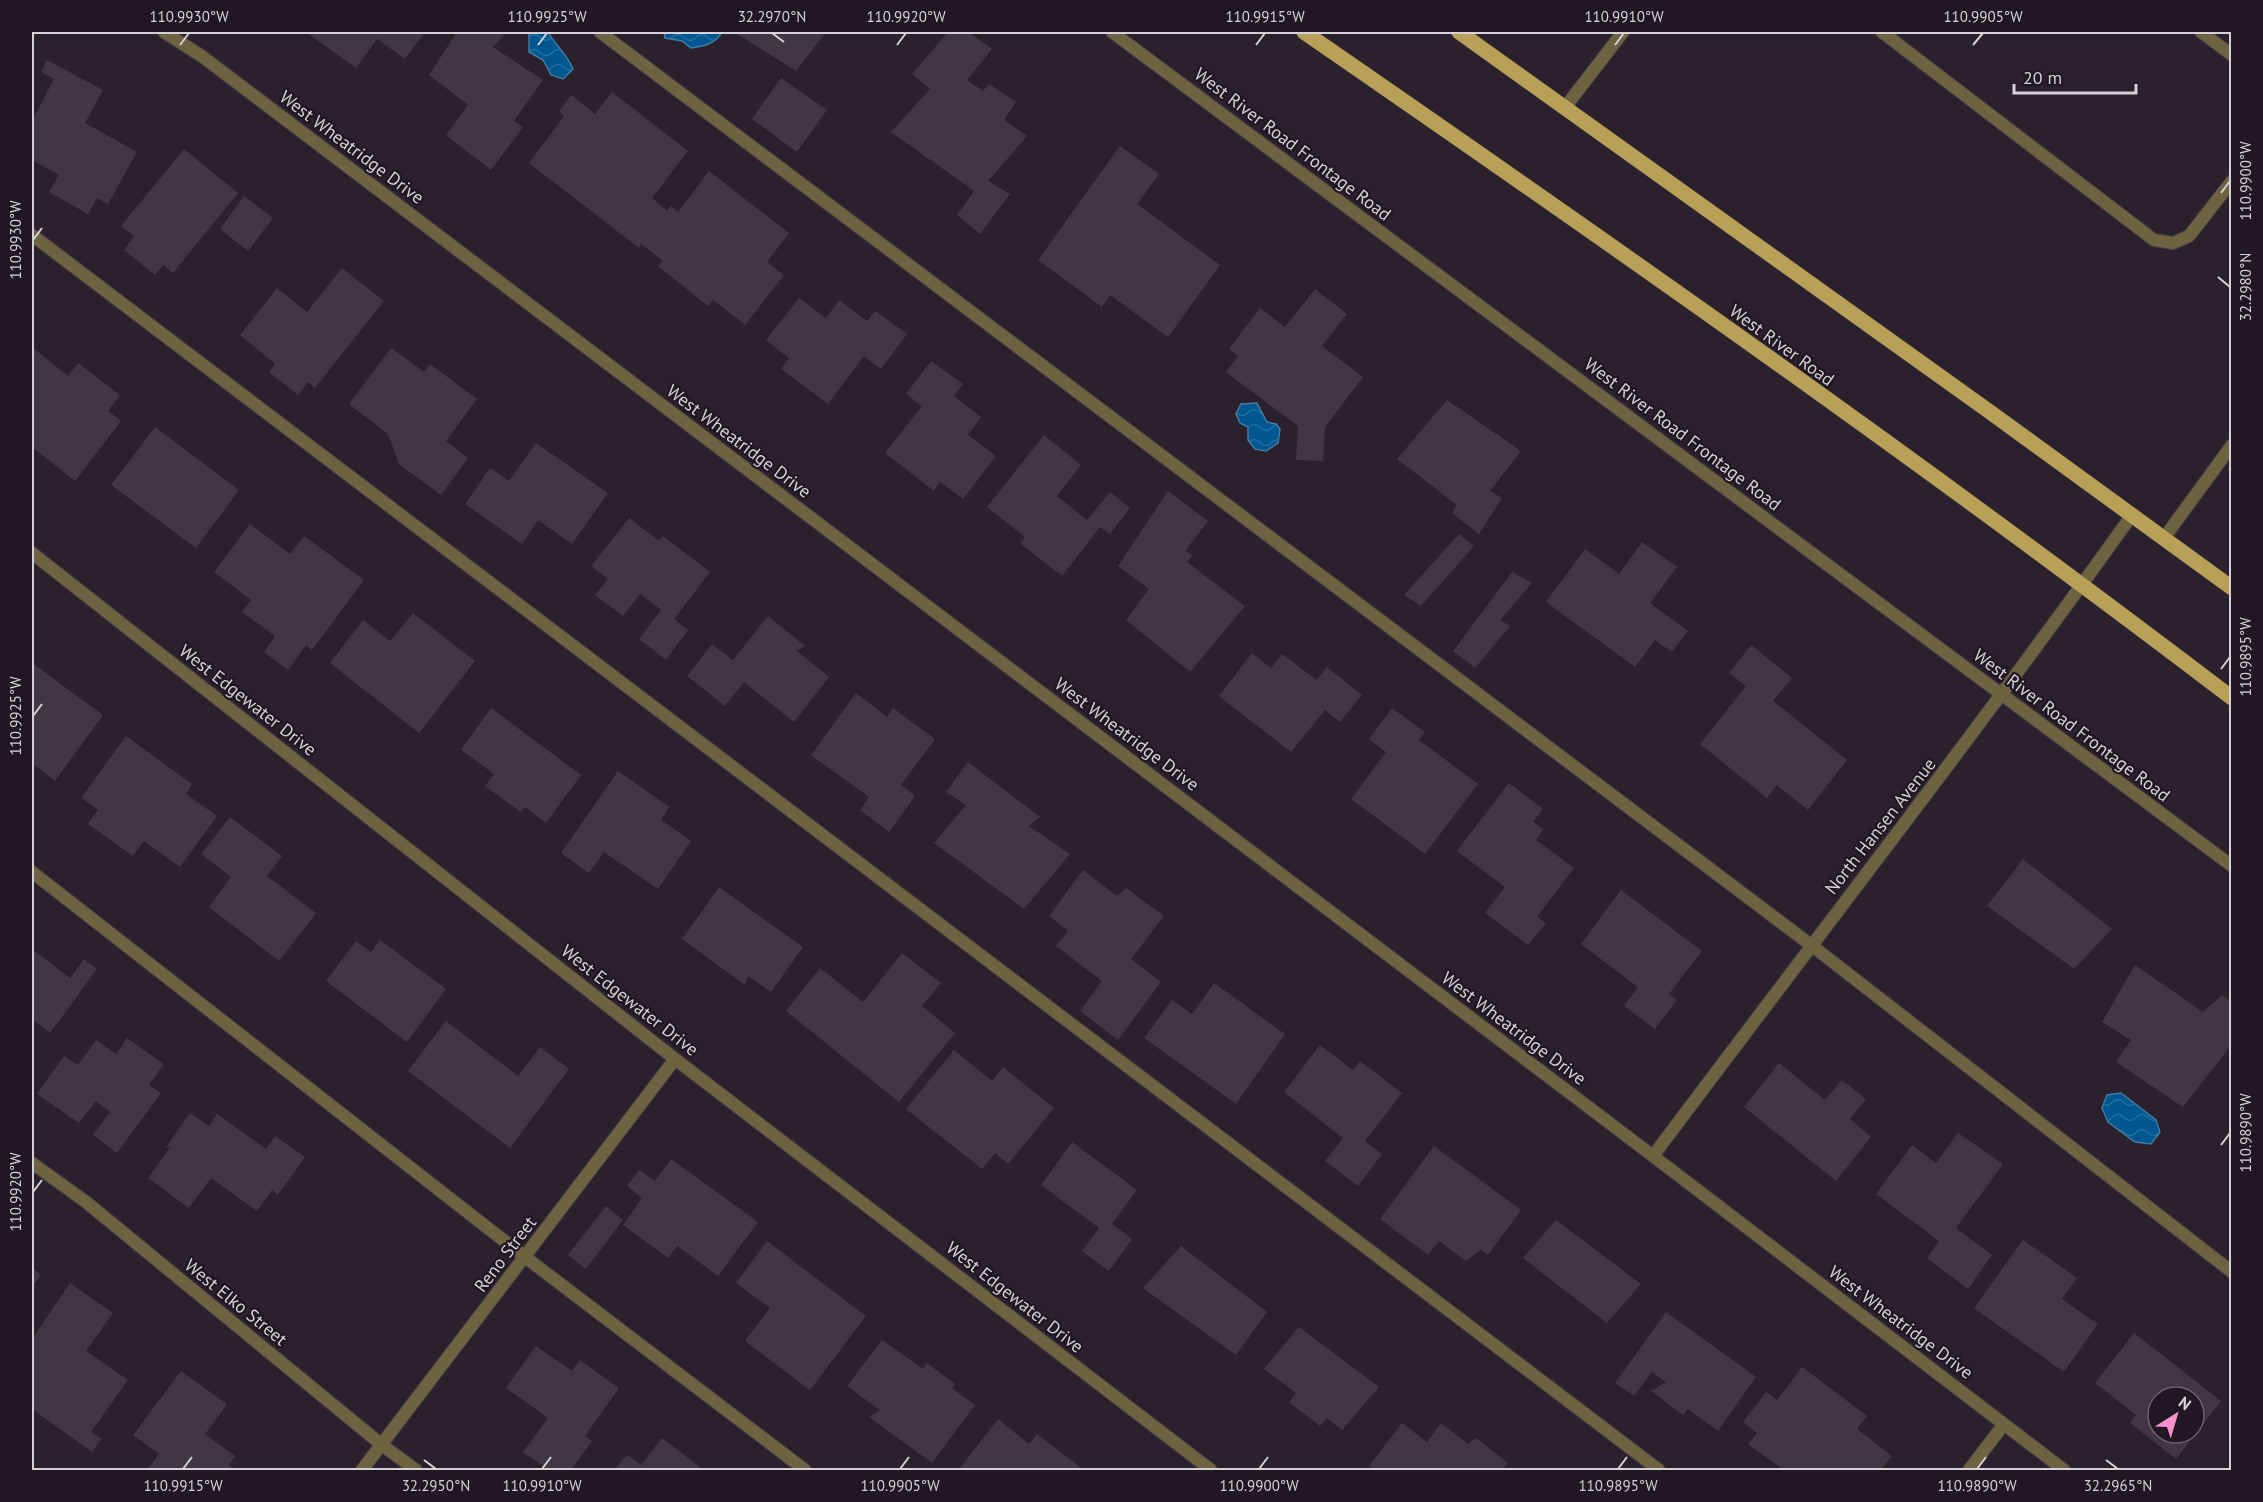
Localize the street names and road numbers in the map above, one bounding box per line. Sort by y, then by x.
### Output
street label: West River Road Frontage Road [1190,62,1396,226]
street label: West Wheatridge Drive [275,85,429,209]
street label: West River Road [1725,299,1839,391]
street label: West River Road Frontage Road [1580,352,1786,516]
street label: West Wheatridge Drive [662,379,816,503]
street label: West Edgewater Drive [175,639,321,761]
street label: West River Road Frontage Road [1969,643,2175,807]
street label: West Wheatridge Drive [1050,672,1204,796]
street label: North Hansen Avenue [1820,753,1940,899]
street label: West Edgewater Drive [557,939,703,1061]
street label: West Wheatridge Drive [1437,966,1591,1090]
street label: Reno Street [469,1211,541,1297]
street label: West Edgewater Drive [942,1236,1088,1358]
street label: West Elko Street [180,1254,292,1350]
street label: West Wheatridge Drive [1824,1260,1978,1384]

